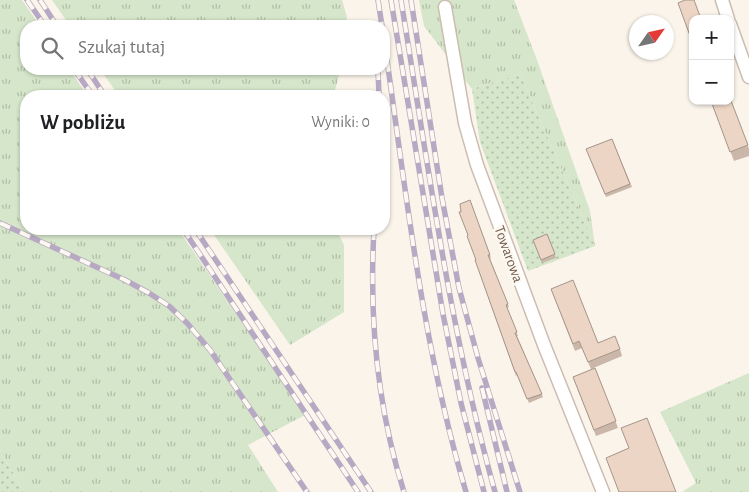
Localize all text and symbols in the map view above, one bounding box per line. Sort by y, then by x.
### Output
north arrow [629,15,674,60]
map controls [689,15,734,105]
button: + [689,15,734,60]
search box [20,20,390,75]
icon: search [38,34,66,62]
text: Szukaj tutaj [78,38,165,57]
button: − [689,60,734,105]
text: W pobliżu [40,112,125,133]
text: Wyniki: 0 [311,114,370,130]
street label: Towarowa [491,224,526,284]

